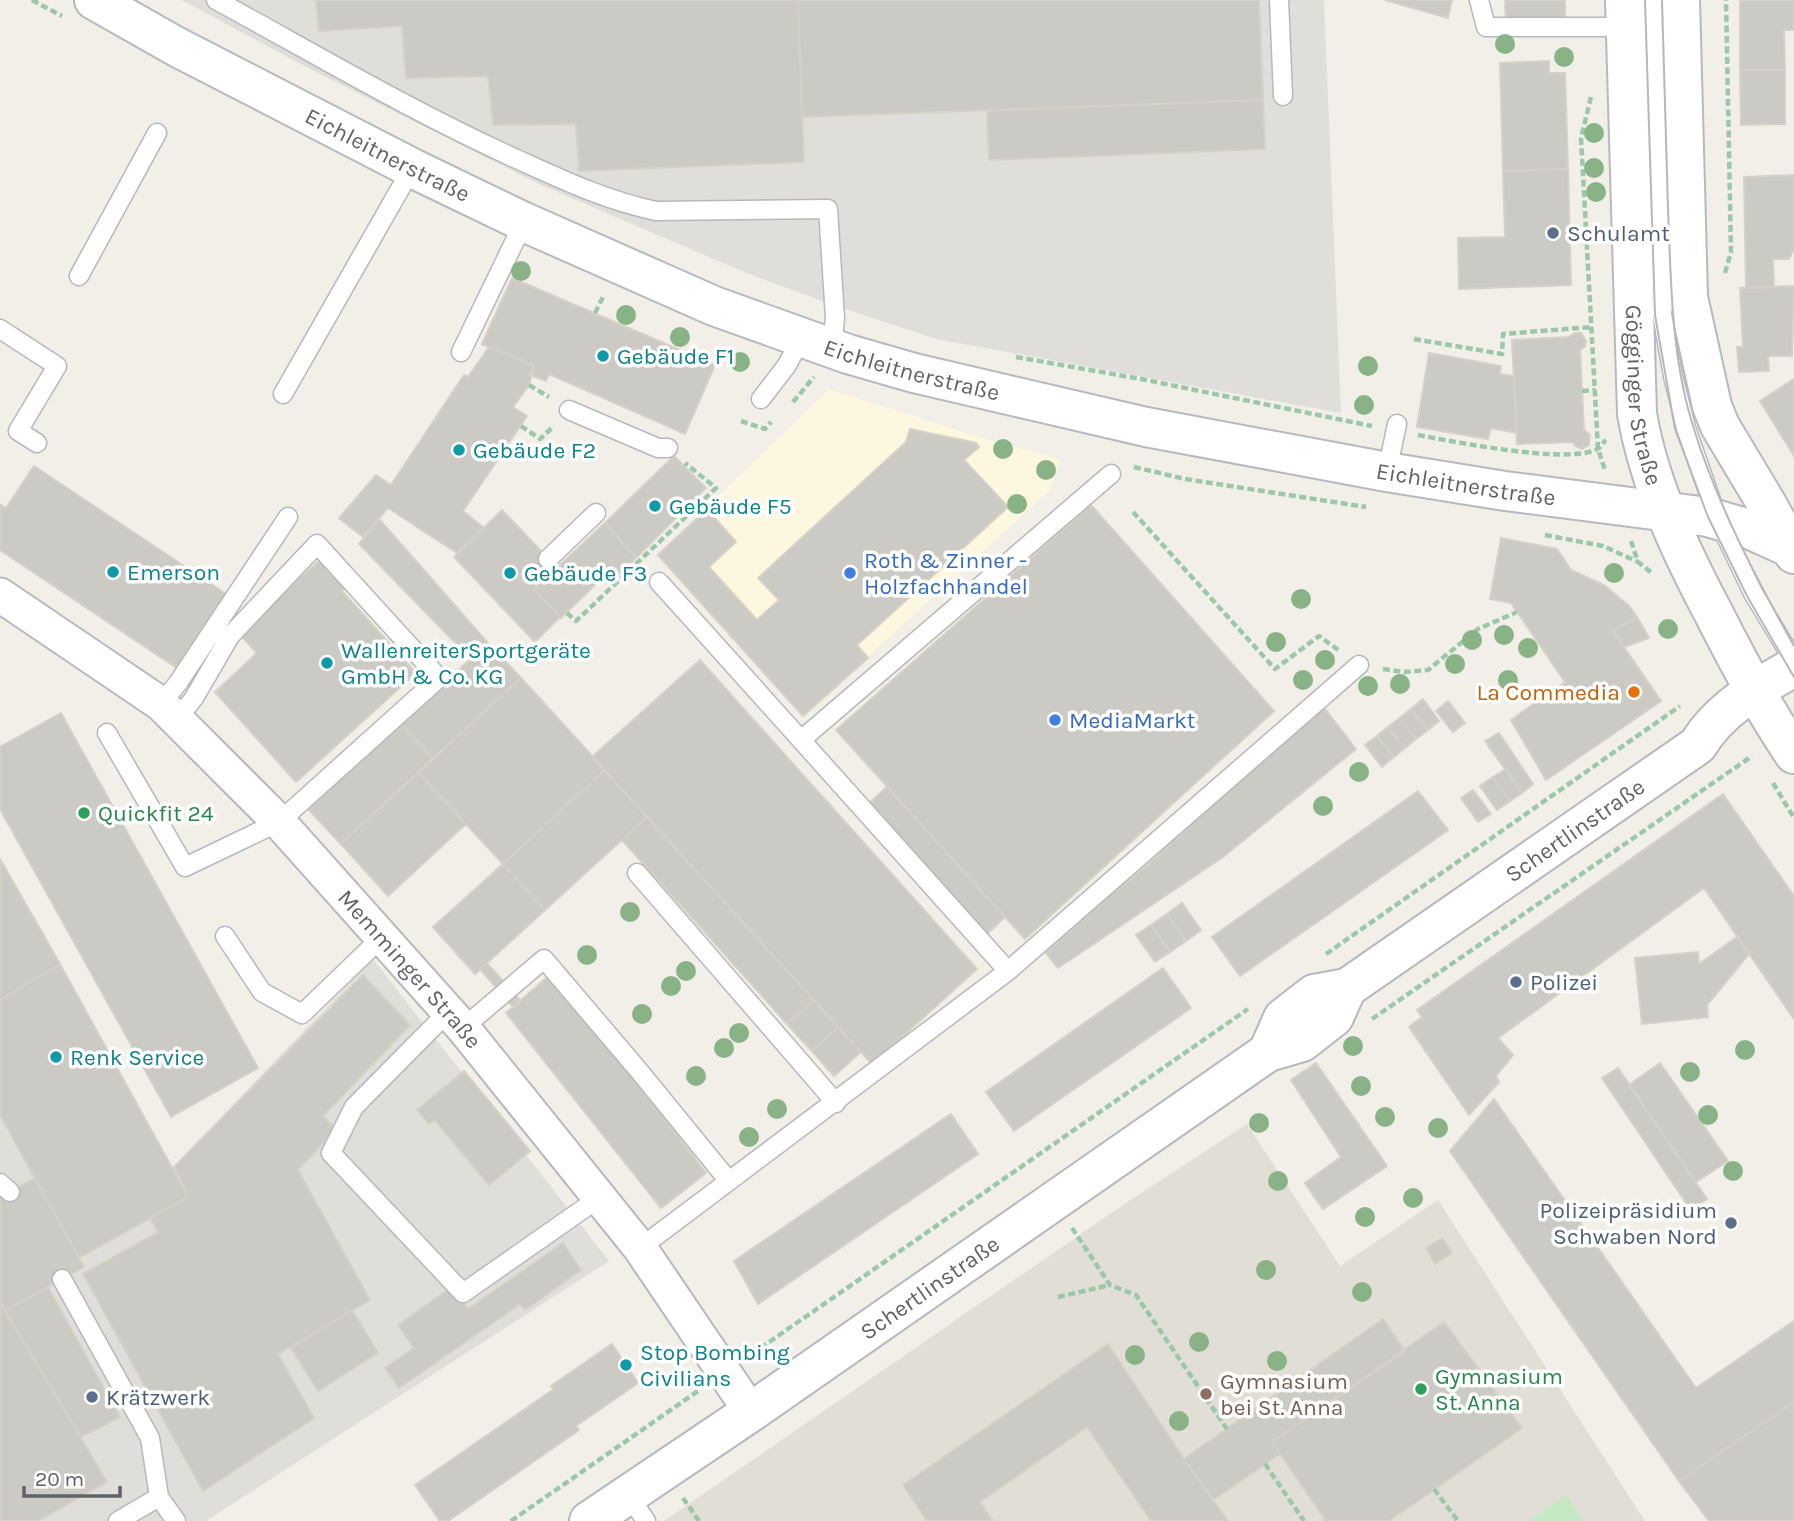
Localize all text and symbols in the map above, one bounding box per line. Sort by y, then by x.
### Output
street label: Eichleitnerstraße [300,102,474,208]
place label: Schulamt [1567,220,1670,247]
marker: Schulamt [1545,225,1561,241]
street label: Gögginger Straße [1620,304,1668,489]
street label: Eichleitnerstraße [820,333,1002,407]
place label: Gebäude F1 [617,343,734,370]
marker: Gebäude F1 [595,348,611,364]
place label: Gebäude F2 [473,437,596,464]
marker: Gebäude F2 [451,442,467,458]
street label: Eichleitnerstraße [1374,457,1557,511]
place label: Gebäude F5 [669,493,792,520]
marker: Gebäude F5 [647,498,663,514]
place label: Roth & Zinner - Holzfachhandel [864,547,1028,600]
place label: Emerson [127,559,220,586]
place label: Gebäude F3 [524,560,647,587]
marker: Emerson [105,564,121,580]
marker: Gebäude F3 [502,565,518,581]
marker: Roth & Zinner - Holzfachhandel [842,565,858,581]
place label: WallenreiterSportgeräte GmbH & Co. KG [341,637,591,690]
marker: WallenreiterSportgeräte GmbH & Co. KG [319,655,335,671]
place label: La Commedia [1476,679,1620,706]
marker: La Commedia [1626,684,1642,700]
place label: MediaMarkt [1069,707,1196,734]
marker: MediaMarkt [1047,712,1063,728]
street label: Schertlinstraße [1500,773,1650,888]
place label: Quickfit 24 [98,800,214,827]
marker: Quickfit 24 [76,805,92,821]
street label: Memminger Straße [332,884,487,1054]
place label: Polizei [1530,969,1598,996]
marker: Polizei [1508,974,1524,990]
place label: Renk Service [70,1044,204,1071]
marker: Renk Service [48,1049,64,1065]
place label: Polizeipräsidium Schwaben Nord [1540,1197,1717,1250]
marker: Polizeipräsidium Schwaben Nord [1723,1215,1739,1231]
street label: Schertlinstraße [855,1230,1005,1346]
place label: Stop Bombing Civilians [640,1339,790,1392]
marker: Stop Bombing Civilians [618,1357,634,1373]
place label: Gymnasium St. Anna [1435,1363,1563,1416]
place label: Gymnasium bei St. Anna [1220,1368,1348,1421]
marker: Gymnasium St. Anna [1413,1381,1429,1397]
place label: Krätzwerk [106,1384,210,1411]
marker: Gymnasium bei St. Anna [1198,1386,1214,1402]
marker: Krätzwerk [84,1389,100,1405]
scale bar [24,1454,121,1498]
text: 20 m [35,1467,84,1491]

